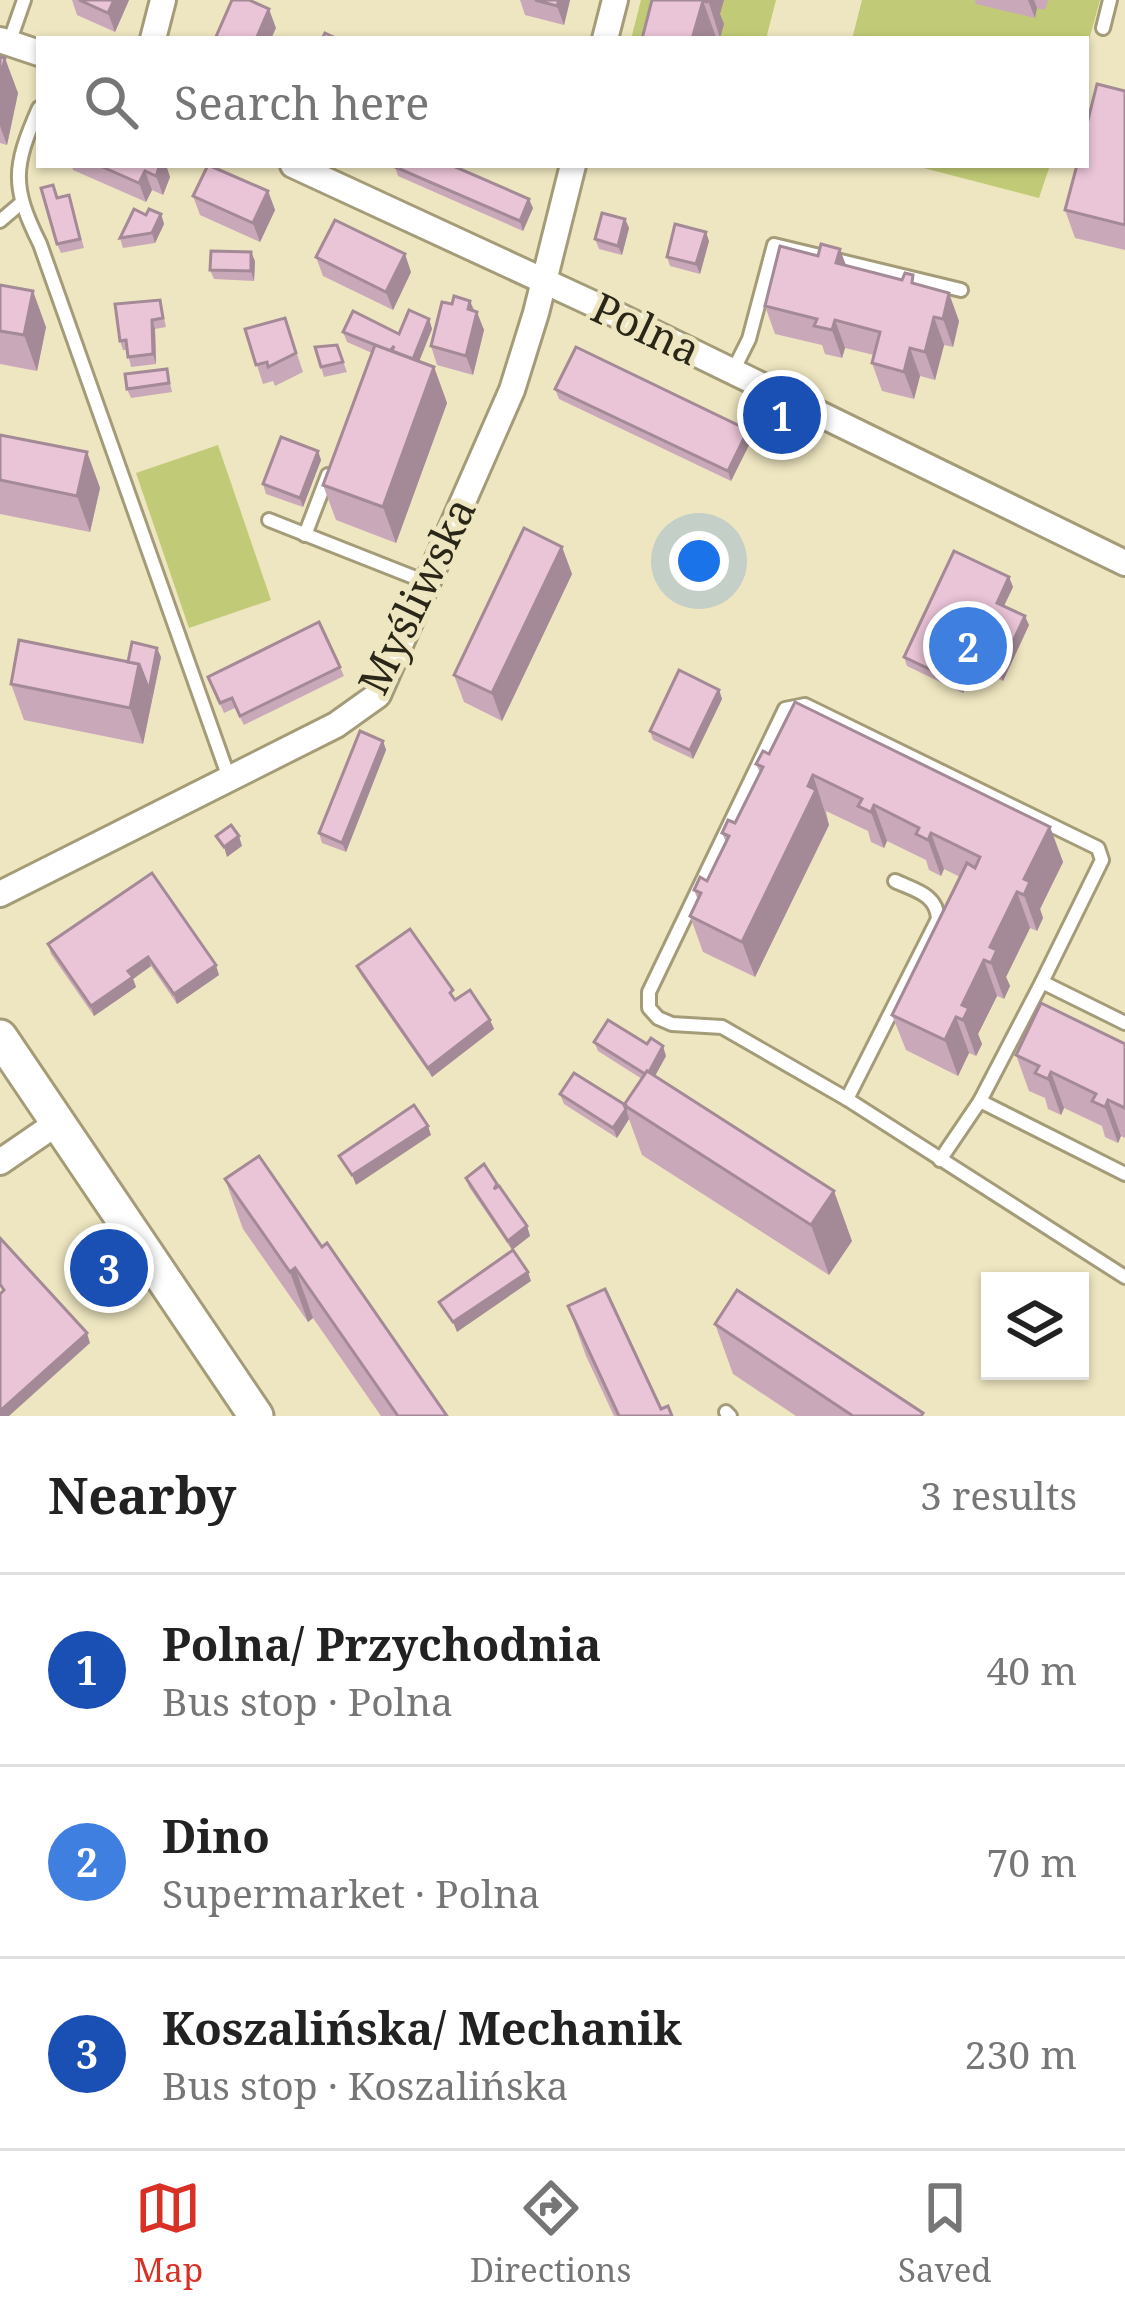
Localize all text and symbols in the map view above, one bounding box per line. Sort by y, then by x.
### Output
search box [36,36,1089,168]
icon: search [78,69,144,135]
text: Search here [174,72,429,133]
street label: Polna [583,278,710,377]
pin: 1 [743,370,821,460]
street label: Myśliwska [344,488,488,703]
your location [669,531,729,591]
pin: 2 [929,601,1007,691]
pin: 3 [70,1223,148,1313]
map controls [981,1272,1089,1380]
button: layers [981,1272,1089,1380]
text: Nearby [48,1459,236,1529]
text: 3 results [920,1468,1077,1521]
text: Polna/ Przychodnia [162,1613,601,1674]
text: 1 [76,1643,98,1696]
text: 40 m [986,1643,1077,1696]
text: Bus stop · Polna [162,1674,453,1727]
text: Dino [162,1805,270,1866]
text: 2 [76,1835,98,1888]
text: 70 m [986,1835,1077,1888]
text: Supermarket · Polna [162,1866,540,1919]
text: Koszalińska/ Mechanik [162,1997,682,2058]
text: 3 [76,2027,98,2080]
text: 230 m [965,2027,1077,2080]
text: Bus stop · Koszalińska [162,2058,568,2111]
tab: Map [133,2175,203,2292]
tab: Directions [470,2175,631,2292]
tab: Saved [898,2175,992,2292]

